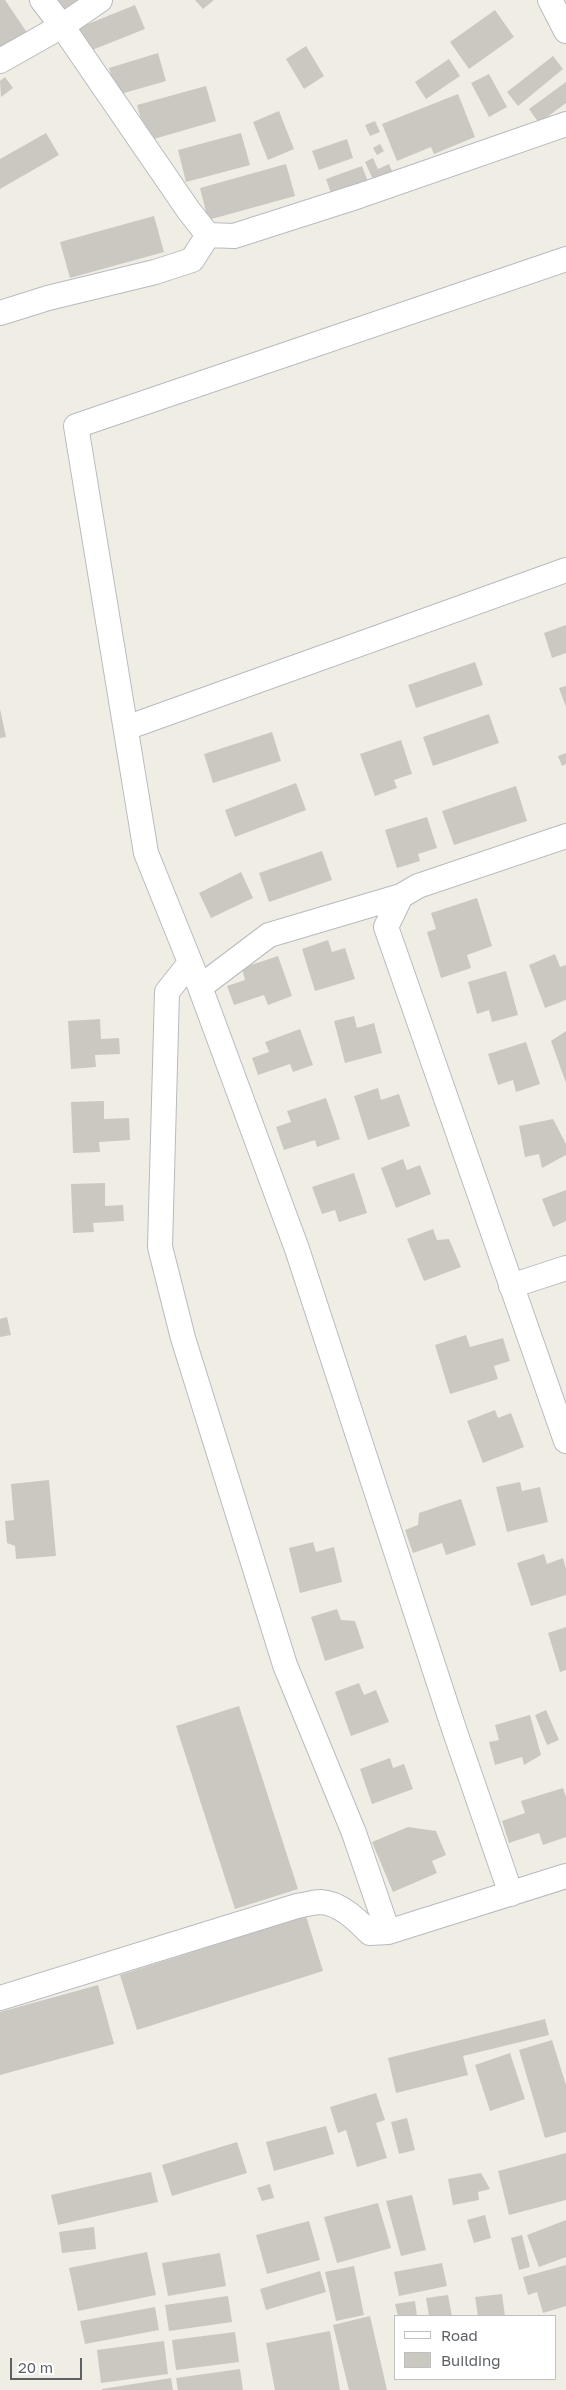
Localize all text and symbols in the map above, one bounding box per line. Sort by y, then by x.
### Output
legend [394,2315,556,2380]
text: Road [441,2326,478,2344]
scale bar [12,2348,85,2380]
text: Building [441,2351,501,2369]
text: 20 m [18,2358,53,2376]

